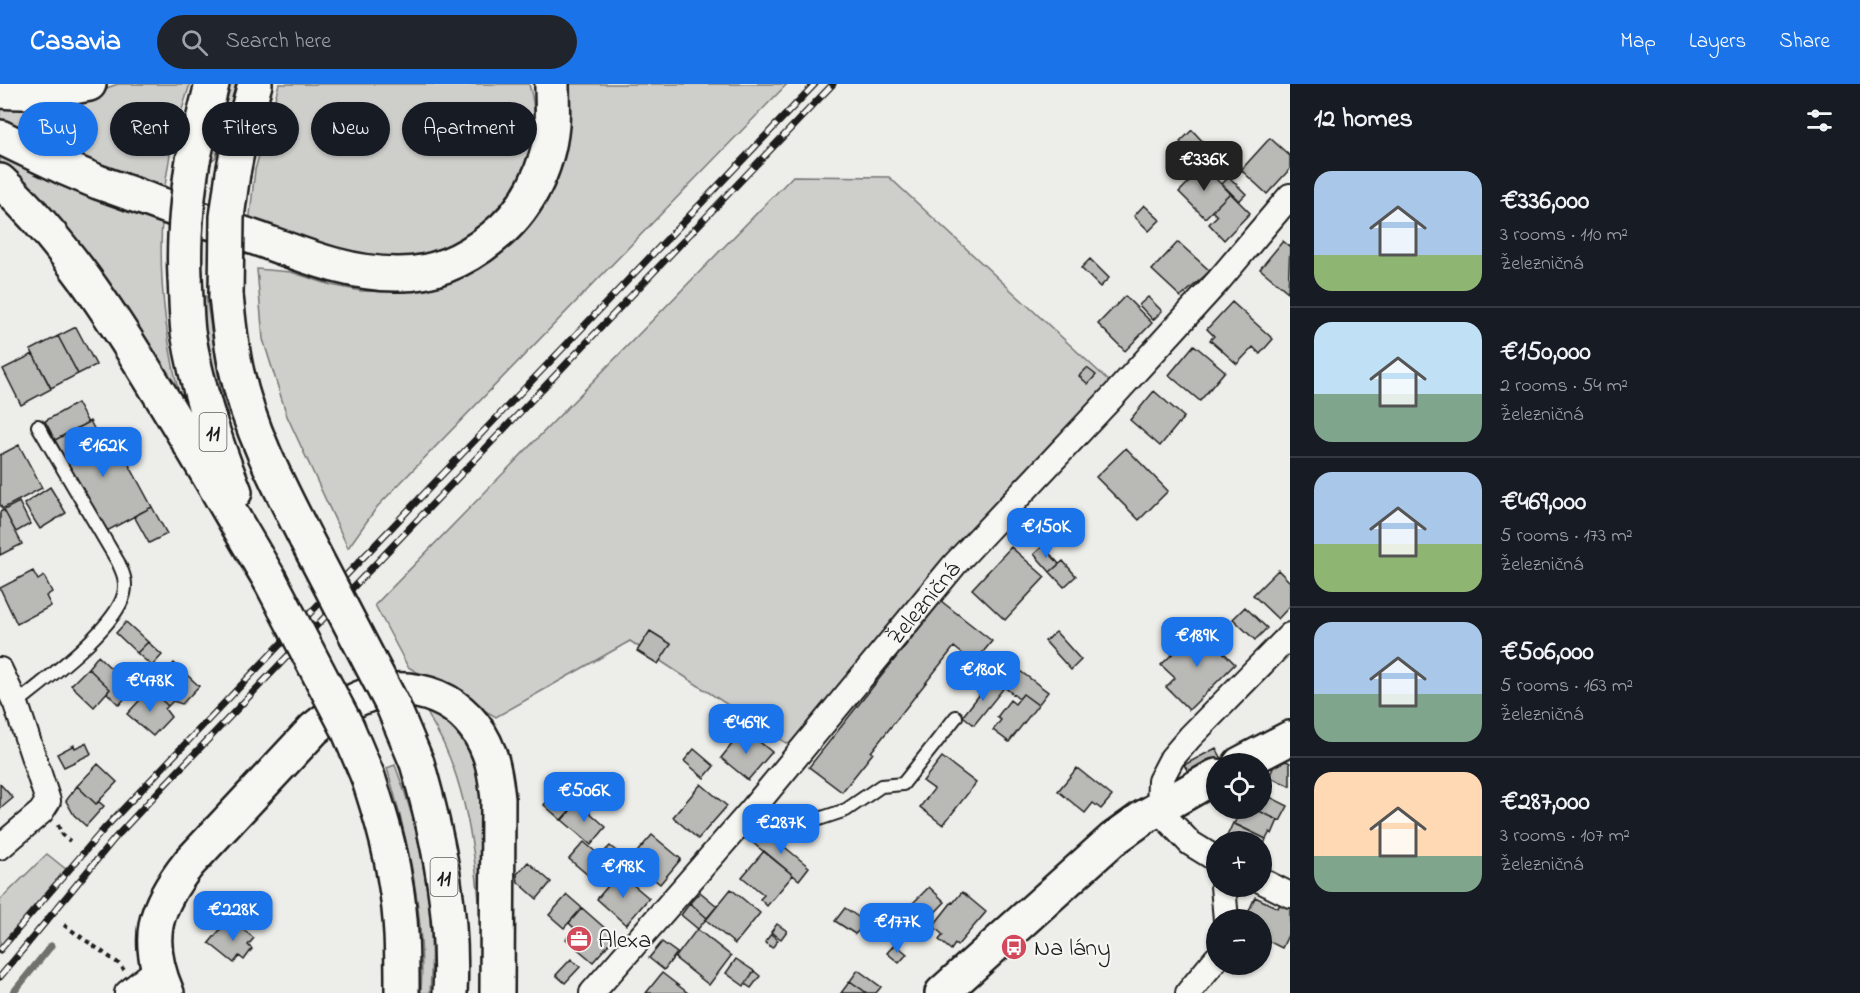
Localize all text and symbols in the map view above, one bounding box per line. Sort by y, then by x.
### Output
search box [157,15,577,69]
text: Casavia [30,22,121,63]
icon: search [178,26,211,59]
text: Search here [226,26,331,58]
text: Map [1620,27,1656,57]
text: Layers [1689,27,1746,57]
text: Share [1779,27,1830,57]
text: 12 homes [1314,101,1413,139]
chip: Buy [18,102,98,156]
chip: Rent [110,102,190,156]
chip: Filters [202,102,299,156]
chip: New [311,102,390,156]
chip: Apartment [402,102,537,156]
icon: filters [1803,104,1836,137]
pin: €336K [1162,141,1246,192]
text: €336K [1180,146,1228,175]
text: €336,000 [1500,183,1589,221]
icon: home [1362,195,1434,267]
text: 3 rooms · 110 m² [1500,221,1628,250]
text: Železničná [1500,250,1583,279]
text: €150,000 [1500,334,1591,372]
icon: home [1362,346,1434,418]
text: 2 rooms · 54 m² [1500,372,1628,401]
text: Železničná [1500,401,1583,430]
road number: 11 [200,413,226,451]
pin: €162K [61,427,145,478]
text: €162K [79,432,127,461]
text: €469,000 [1500,484,1586,522]
icon: home [1362,496,1434,568]
pin: €150K [1004,508,1088,559]
text: €150K [1021,513,1071,542]
text: 5 rooms · 173 m² [1500,522,1633,551]
text: Železničná [1500,551,1583,580]
street label: Železničná [880,554,970,654]
pin: €189K [1155,617,1239,668]
text: €189K [1175,622,1219,651]
text: €506,000 [1500,634,1594,672]
icon: home [1362,646,1434,718]
pin: €180K [941,651,1025,702]
text: €180K [960,656,1006,685]
pin: €478K [108,662,192,713]
text: €478K [126,667,174,696]
text: 5 rooms · 163 m² [1500,672,1633,701]
text: Železničná [1500,701,1583,730]
pin: €469K [704,704,788,755]
text: €469K [723,709,769,738]
map controls [1206,753,1272,975]
button: locate [1206,753,1272,819]
pin: €506K [542,772,626,823]
text: €506K [558,777,610,806]
text: €287,000 [1500,784,1590,822]
icon: home [1362,796,1434,868]
pin: €287K [739,804,823,855]
text: €287K [756,809,806,838]
text: 3 rooms · 107 m² [1500,822,1630,851]
button: + [1206,831,1272,897]
pin: €198K [581,848,665,899]
text: Železničná [1500,851,1583,880]
text: €198K [601,853,645,882]
road number: 11 [430,858,458,896]
pin: €228K [191,891,275,942]
text: €228K [207,896,259,925]
pin: €177K [855,903,939,954]
text: €177K [874,908,920,937]
button: − [1206,909,1272,975]
office icon: Alexa [564,924,594,954]
place label: Alexa [598,924,651,959]
bus stop icon: Na lány [999,932,1029,962]
place label: Na lány [1034,932,1111,968]

